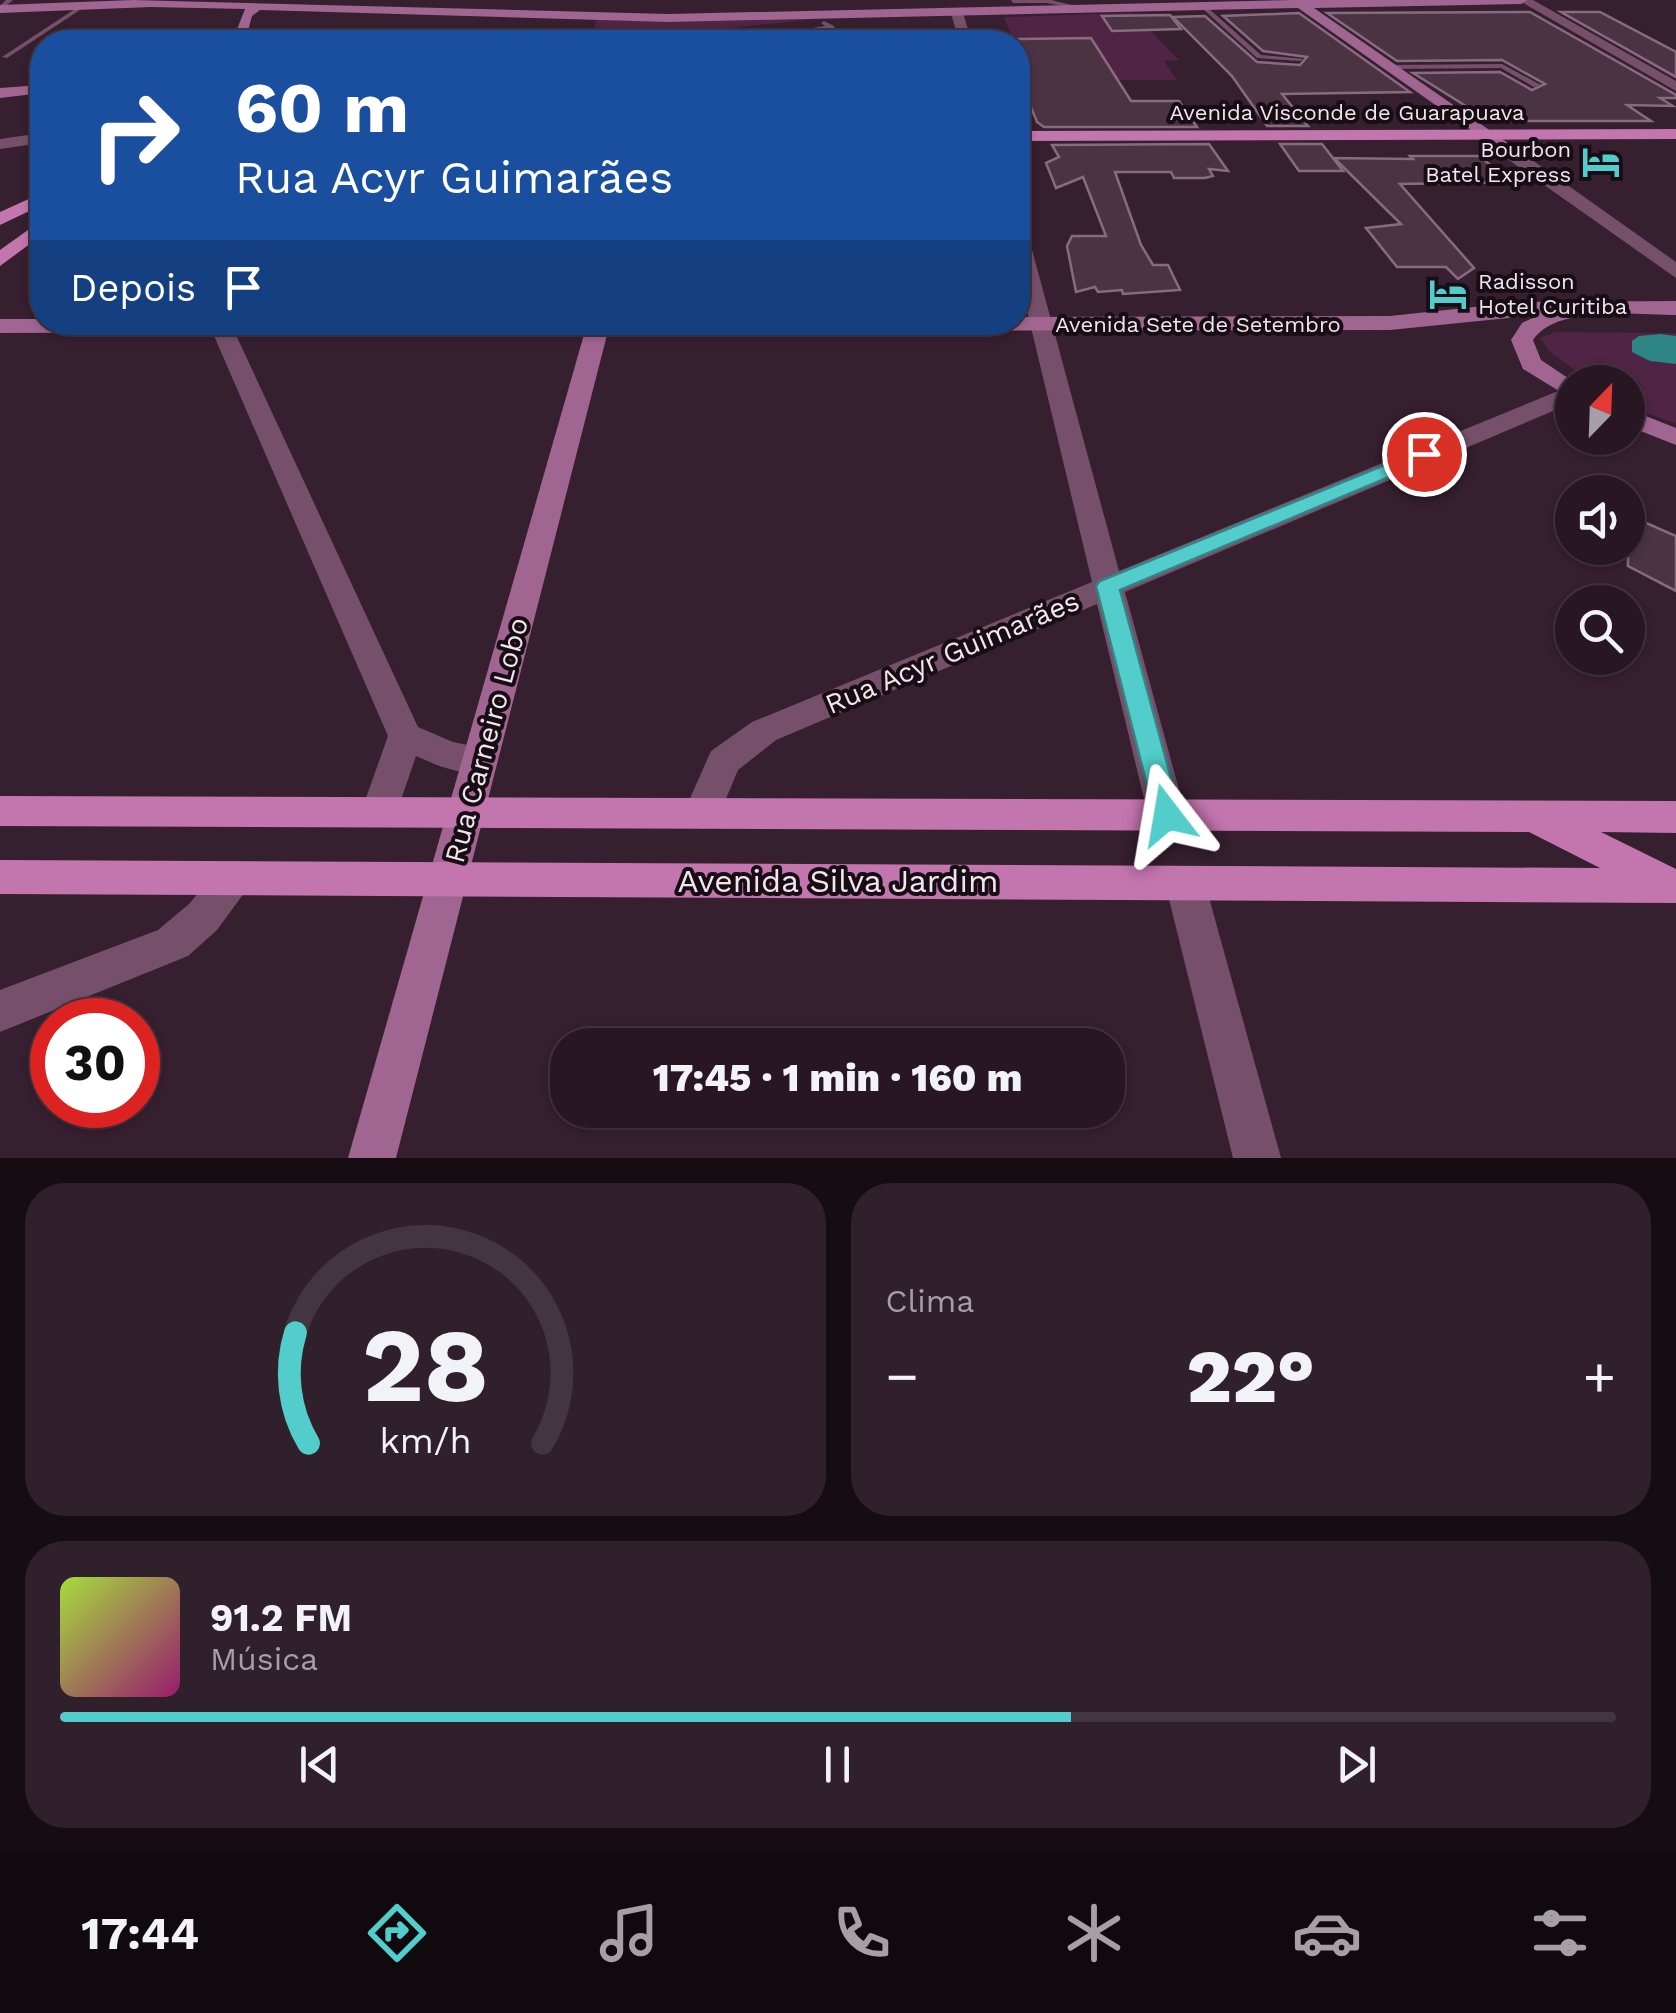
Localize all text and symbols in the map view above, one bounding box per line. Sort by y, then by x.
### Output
text: 60 m [235,67,409,149]
icon: right [70,70,200,200]
street label: Avenida Visconde de Guarapuava [1170,100,1524,125]
place label: Bourbon Batel Express [1425,137,1571,187]
hotel icon: Bourbon Batel Express [1580,141,1622,183]
text: Rua Acyr Guimarães [235,151,673,204]
icon: arrive [216,260,271,315]
text: Depois [70,266,196,310]
place label: Radisson Hotel Curitiba [1478,269,1627,319]
hotel icon: Radisson Hotel Curitiba [1427,273,1469,315]
street label: Avenida Sete de Setembro [1055,312,1341,337]
north arrow [1555,365,1645,455]
map controls [1555,365,1645,675]
pin [1382,412,1467,497]
icon: arrive [1397,427,1452,482]
button: sound [1555,475,1645,565]
street label: Rua Acyr Guimarães [820,584,1084,721]
button: search [1555,585,1645,675]
street label: Rua Carneiro Lobo [438,614,535,866]
position arrow [1115,763,1219,867]
street label: Avenida Silva Jardim [678,862,998,900]
speed limit sign: 30 [30,998,160,1128]
text: 17:45 · 1 min · 160 m [653,1056,1022,1100]
text: Clima [886,1282,974,1320]
text: 28 [362,1304,489,1426]
text: 22° [1187,1332,1315,1420]
text: − [886,1344,919,1408]
text: + [1583,1344,1616,1408]
text: km/h [379,1420,471,1462]
text: 91.2 FM [210,1596,352,1640]
text: Música [210,1640,318,1678]
icon: previous [292,1737,347,1792]
icon: pause [810,1737,865,1792]
icon: next [1329,1737,1384,1792]
icon: directions [362,1898,432,1968]
icon: music [594,1898,664,1968]
icon: phone [827,1898,897,1968]
icon: climate [1059,1898,1129,1968]
icon: car [1292,1898,1362,1968]
icon: filters [1525,1898,1595,1968]
text: 17:44 [81,1907,199,1960]

